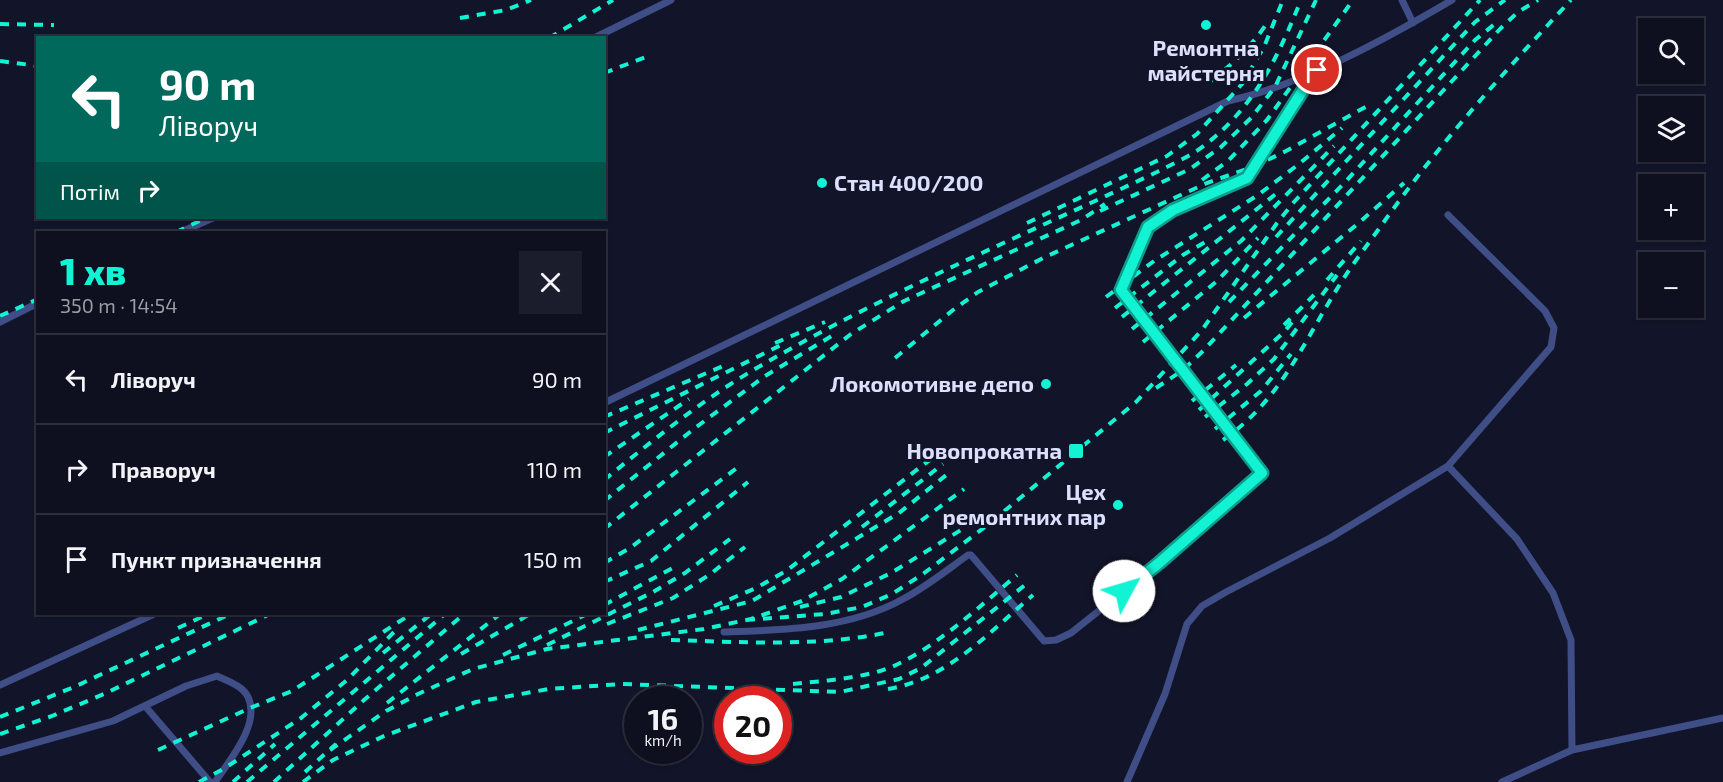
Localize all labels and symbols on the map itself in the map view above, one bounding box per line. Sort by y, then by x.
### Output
marker: Ремонтна майстерня [1199,18,1213,32]
place label: Ремонтна майстерня [1147,34,1265,85]
pin [1291,44,1342,95]
place label: Стан 400/200 [834,169,983,195]
marker: Стан 400/200 [815,176,829,190]
place label: Локомотивне депо [830,370,1034,396]
marker: Локомотивне депо [1039,377,1053,391]
place label: Новопрокатна [906,437,1062,463]
marker: Новопрокатна [1067,442,1085,460]
place label: Цех ремонтних пар [942,478,1106,529]
marker: Цех ремонтних пар [1111,498,1125,512]
position arrow [1092,559,1156,623]
speed limit sign: 20 [714,686,792,764]

